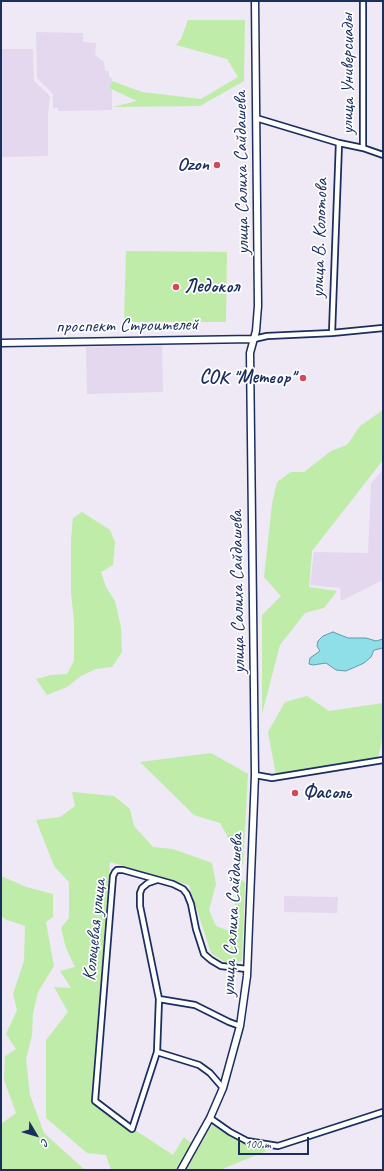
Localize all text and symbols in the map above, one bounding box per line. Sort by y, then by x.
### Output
street label: улица Универсиады [337,13,359,135]
street label: улица Салиха Сайдашева [229,91,255,255]
place label: Ozon [177,154,209,176]
marker: Ozon [212,160,222,170]
street label: улица В. Колотова [307,178,333,298]
place label: Ледокол [184,276,240,298]
marker: Ледокол [171,282,181,292]
street label: проспект Строителей [55,313,199,339]
place label: СОК "Метеор" [199,367,295,389]
marker: СОК "Метеор" [298,373,308,383]
street label: улица Салиха Сайдашева [225,510,251,674]
place label: Фасоль [303,782,351,804]
marker: Фасоль [290,788,300,798]
street label: улица Салиха Сайдашева [217,833,249,997]
street label: Кольцевая улица [78,878,112,982]
north arrow [16,1115,56,1155]
scale bar [240,1129,311,1155]
text: С [38,1136,53,1149]
text: 100 m [245,1136,271,1152]

